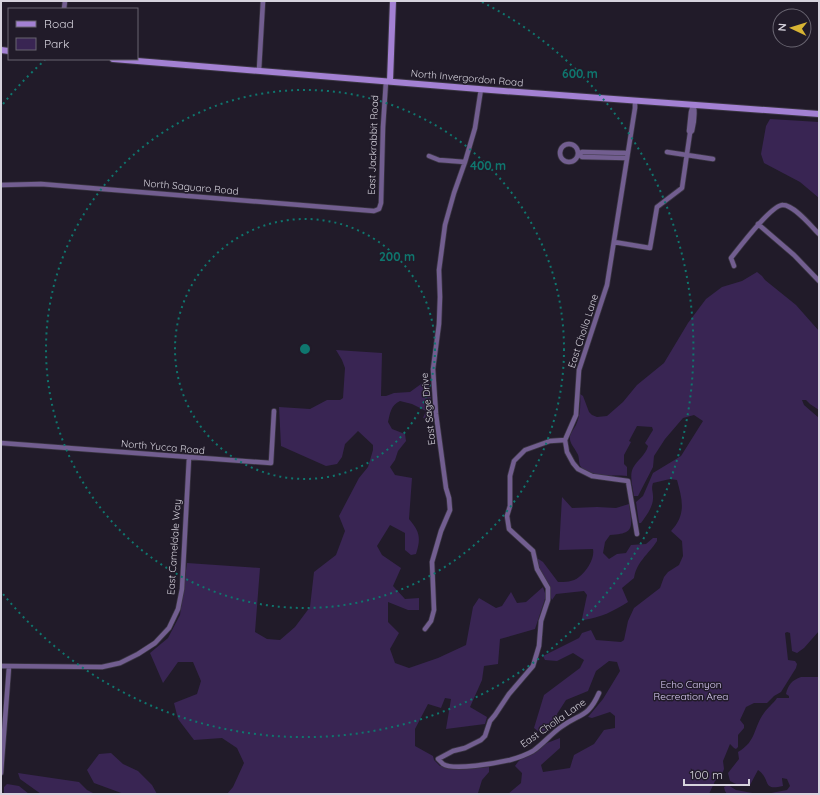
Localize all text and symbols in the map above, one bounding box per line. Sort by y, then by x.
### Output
legend [8,8,138,60]
north arrow [772,8,812,48]
text: Road [44,16,74,31]
text: N [775,23,789,32]
text: Park [44,36,69,51]
text: 600 m [562,66,598,81]
street label: North Invergordon Road [410,67,524,89]
street label: East Jackrabbit Road [365,95,381,195]
text: 400 m [470,158,506,173]
street label: North Saguaro Road [143,176,239,198]
text: 200 m [379,249,415,264]
street label: East Cholla Lane [565,292,601,370]
centre of rings [298,342,312,356]
street label: East Sage Drive [418,372,438,446]
street label: North Yucca Road [121,437,205,457]
street label: East Cameldale Way [164,499,184,595]
park label: Echo Canyon Recreation Area [654,678,728,703]
street label: East Cholla Lane [518,695,589,750]
scale bar [684,761,749,787]
text: 100 m [690,767,723,782]

